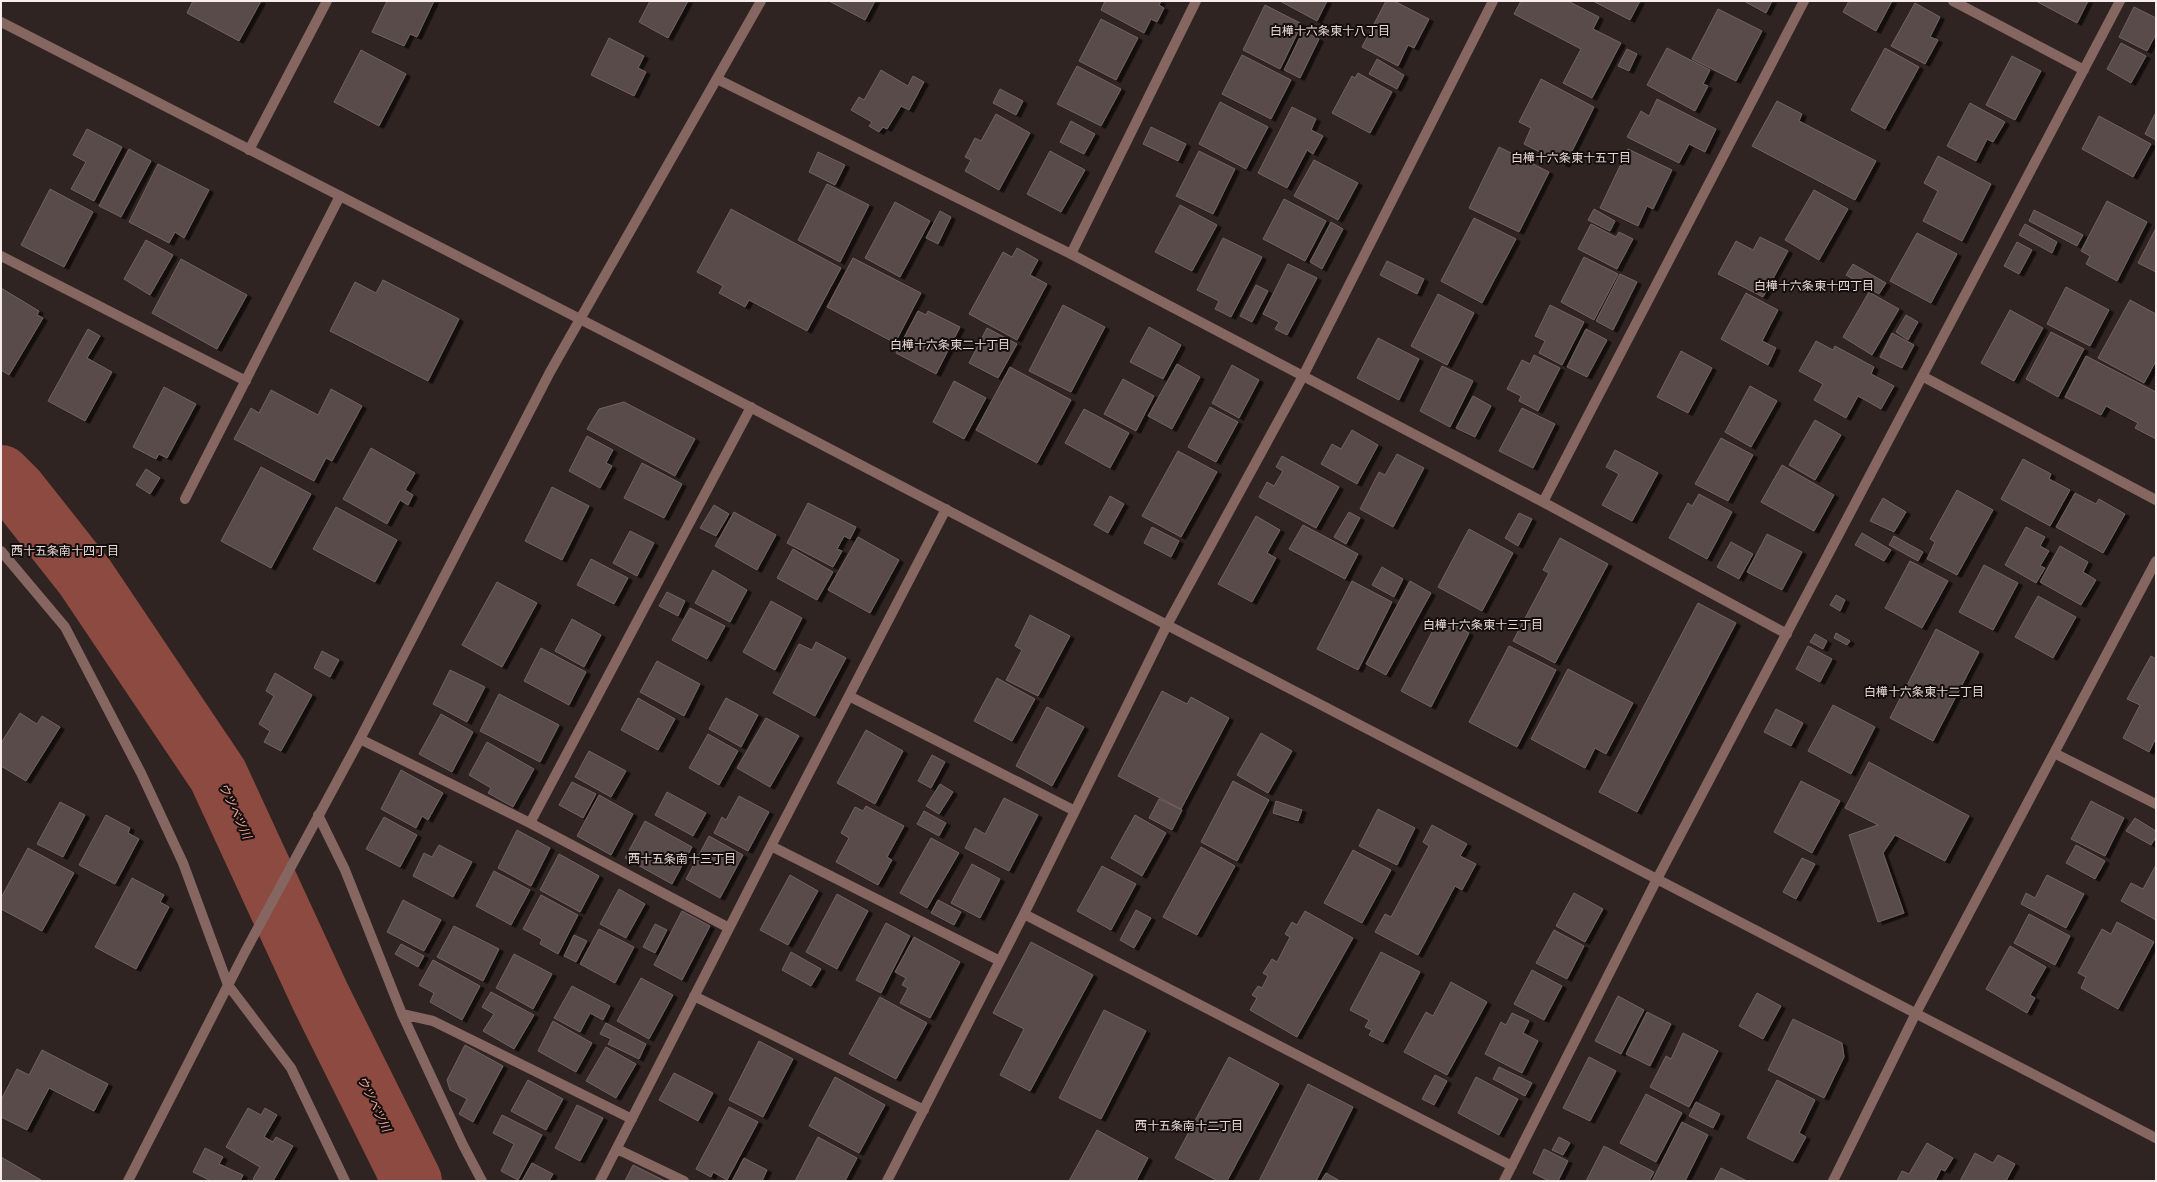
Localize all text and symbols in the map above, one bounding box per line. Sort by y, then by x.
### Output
district label: 白樺十六条東十八丁目 [1270,23,1390,38]
district label: 白樺十六条東十五丁目 [1511,150,1631,165]
district label: 白樺十六条東十四丁目 [1754,278,1874,293]
district label: 白樺十六条東二十丁目 [890,337,1010,352]
district label: 西十五条南十四丁目 [11,543,119,558]
district label: 白樺十六条東十三丁目 [1423,617,1543,632]
district label: 白樺十六条東十二丁目 [1864,684,1984,699]
water label: ウツベツ川 [216,780,256,843]
district label: 西十五条南十三丁目 [628,851,736,866]
water label: ウツベツ川 [355,1074,395,1136]
district label: 西十五条南十二丁目 [1135,1118,1243,1133]

